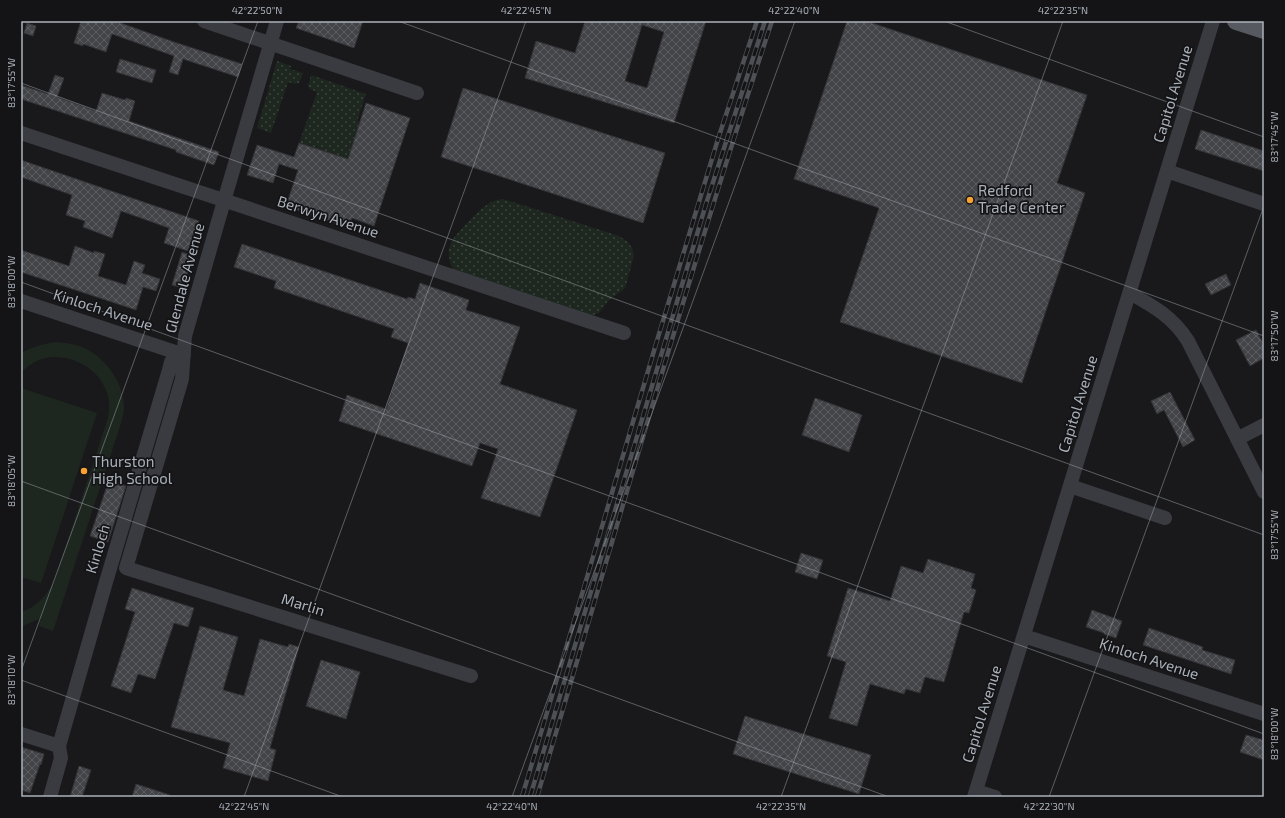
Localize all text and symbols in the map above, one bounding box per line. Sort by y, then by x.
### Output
text: 42°22'50"N [232,4,282,16]
text: 42°22'45"N [501,4,551,16]
text: 42°22'40"N [768,4,820,16]
text: 42°22'35"N [1038,4,1088,16]
street label: Capitol Avenue [1149,43,1195,145]
text: 83°17'55"W [5,57,17,108]
text: 83°17'45"W [1268,111,1280,162]
place label: Redford Trade Center [978,181,1065,216]
street label: Berwyn Avenue [275,191,381,241]
marker: Redford Trade Center [965,195,975,205]
street label: Glendale Avenue [161,221,207,335]
text: 83°18'00"W [5,255,17,308]
street label: Kinloch Avenue [51,284,155,334]
text: 83°17'50"W [1268,310,1280,361]
street label: Capitol Avenue [1054,353,1100,455]
place label: Thurston High School [92,452,173,487]
text: 83°18'05"W [5,455,17,507]
marker: Thurston High School [79,466,89,476]
text: 83°17'55"W [1268,509,1280,560]
street label: Kinloch [81,522,113,575]
street label: Marlin [279,589,327,619]
street label: Kinloch Avenue [1097,633,1201,683]
text: 83°18'10"W [5,654,17,705]
street label: Capitol Avenue [958,663,1004,765]
text: 83°18'00"W [1268,707,1280,760]
text: 42°22'45"N [219,800,269,812]
text: 42°22'40"N [486,800,538,812]
text: 42°22'35"N [756,800,806,812]
text: 42°22'30"N [1024,800,1074,812]

